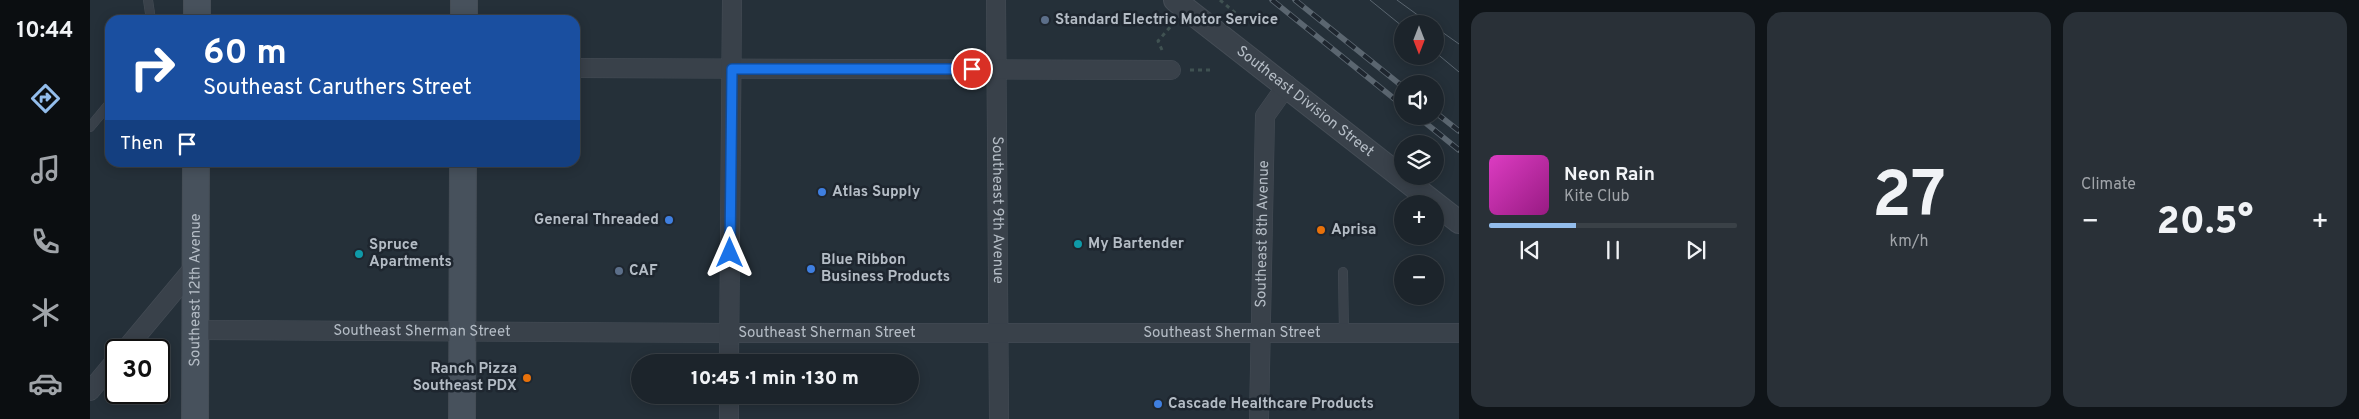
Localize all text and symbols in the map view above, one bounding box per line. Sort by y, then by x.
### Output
place label: Standard Electric Motor Service [1055,11,1278,30]
marker: Standard Electric Motor Service [1039,14,1051,26]
north arrow [1394,15,1444,65]
map controls [1394,15,1444,305]
text: 10:44 [17,18,73,45]
text: 60 m [203,32,287,76]
icon: right [120,35,185,100]
street label: Southeast Division Street [1232,42,1378,161]
pin [951,48,993,90]
icon: arrive [958,55,986,83]
text: Southeast Caruthers Street [203,75,472,102]
button: sound [1394,75,1444,125]
icon: directions [28,81,63,116]
icon: arrive [173,130,201,158]
text: Then [120,132,163,156]
button: layers [1394,135,1444,185]
street label: Southeast 9th Avenue [987,136,1008,284]
icon: music [28,152,63,187]
text: 27 [1872,158,1946,240]
street label: Southeast 8th Avenue [1252,160,1274,308]
text: Neon Rain [1564,163,1655,187]
text: Climate [2081,175,2136,195]
place label: Atlas Supply [832,183,921,202]
marker: Atlas Supply [816,186,828,198]
text: Kite Club [1564,187,1629,207]
button: + [1394,195,1444,245]
text: 20.5° [2157,199,2253,248]
text: − [2081,205,2099,241]
text: + [2311,205,2329,241]
place label: General Threaded [534,211,659,230]
street label: Southeast 12th Avenue [186,213,205,367]
marker: General Threaded [663,214,675,226]
place label: Aprisa [1331,221,1376,240]
icon: phone [28,224,63,259]
marker: Aprisa [1315,224,1327,236]
position arrow [703,226,755,278]
text: km/h [1890,232,1928,252]
place label: My Bartender [1088,235,1185,254]
place label: Spruce Apartments [369,236,452,272]
icon: previous [1516,236,1544,264]
icon: pause [1599,236,1627,264]
icon: next [1682,236,1710,264]
marker: My Bartender [1072,238,1084,250]
marker: Spruce Apartments [353,248,365,260]
place label: Blue Ribbon Business Products [821,251,950,287]
button: − [1394,255,1444,305]
place label: CAF [629,262,658,281]
marker: Blue Ribbon Business Products [805,263,817,275]
marker: CAF [613,265,625,277]
icon: climate [28,295,63,330]
street label: Southeast Sherman Street [333,321,511,341]
street label: Southeast Sherman Street [738,324,916,343]
street label: Southeast Sherman Street [1143,324,1321,343]
speed limit sign: 30 [105,339,170,404]
place label: Ranch Pizza Southeast PDX [413,360,517,396]
icon: car [28,366,63,401]
text: 10:45 · 1 min · 130 m [691,367,859,391]
marker: Ranch Pizza Southeast PDX [521,372,533,384]
place label: Cascade Healthcare Products [1168,395,1374,414]
marker: Cascade Healthcare Products [1152,398,1164,410]

